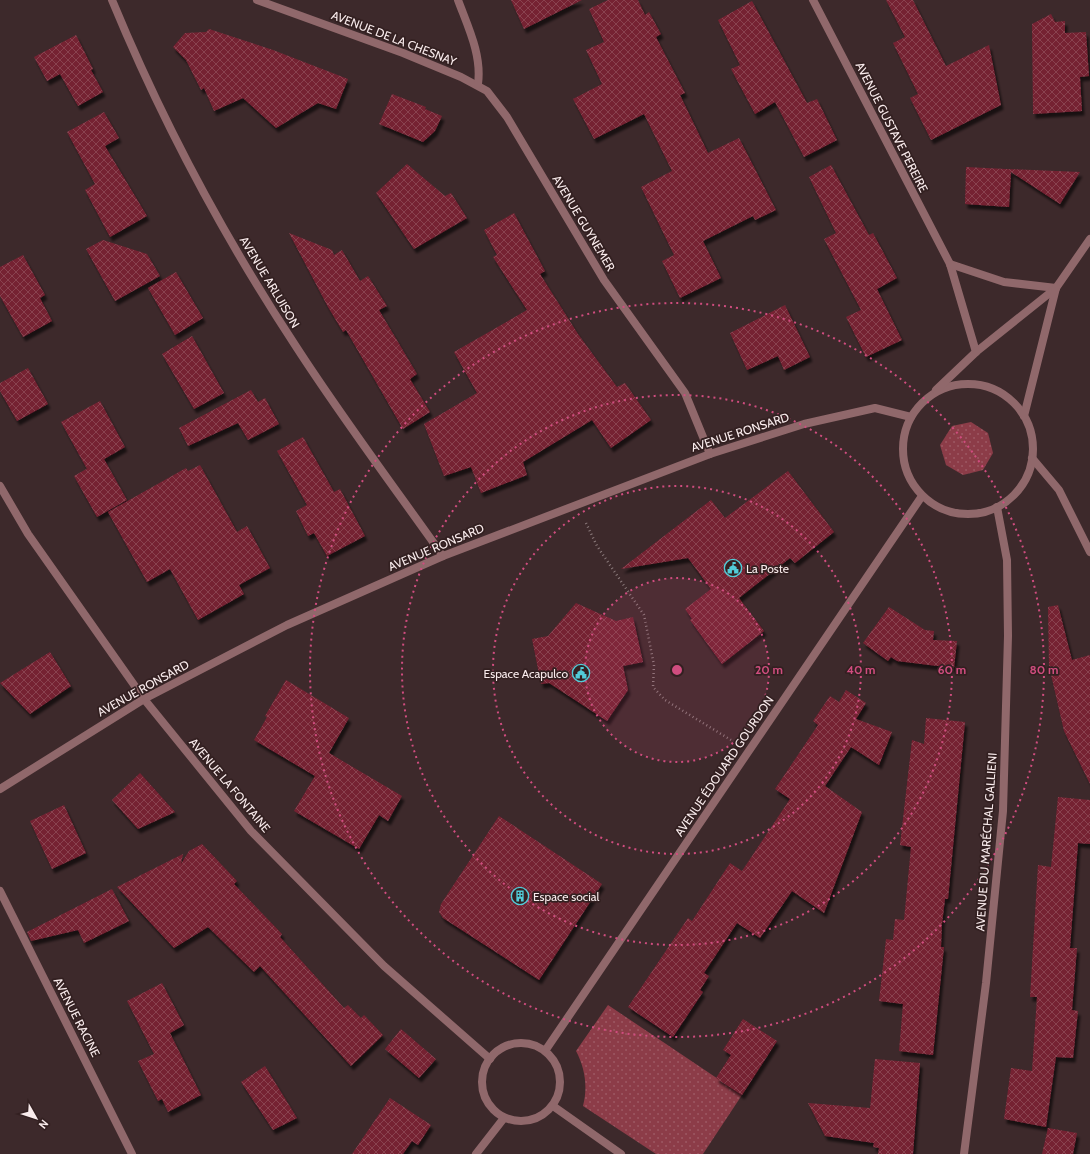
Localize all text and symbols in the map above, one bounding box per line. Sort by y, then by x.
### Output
street label: AVENUE DE LA CHESNAY [329,7,459,69]
street label: AVENUE GUSTAVE PEREIRE [852,59,932,195]
street label: AVENUE GUYNEMER [549,172,619,274]
street label: AVENUE ARLUISON [237,234,303,330]
street label: AVENUE RONSARD [689,409,791,455]
street label: AVENUE RONSARD [386,520,486,574]
public building icon: La Poste [723,558,743,578]
place label: La Poste [746,561,789,576]
street label: AVENUE RONSARD [95,656,192,719]
text: 20 m [755,662,783,677]
text: 40 m [846,662,876,677]
text: 60 m [938,662,966,677]
text: 80 m [1030,662,1058,677]
public building icon: Espace Acapulco [571,663,591,683]
centre of rings [670,663,684,677]
place label: Espace Acapulco [484,666,568,681]
street label: AVENUE ÉDOUARD GOURDON [671,693,777,839]
street label: AVENUE LA FONTAINE [186,735,274,835]
street label: AVENUE DU MARÉCHAL GALLIENI [972,752,1000,932]
building icon: Espace social [510,886,530,906]
place label: Espace social [533,889,600,904]
street label: AVENUE RACINE [50,975,104,1060]
north arrow [16,1098,56,1138]
text: N [36,1117,52,1132]

